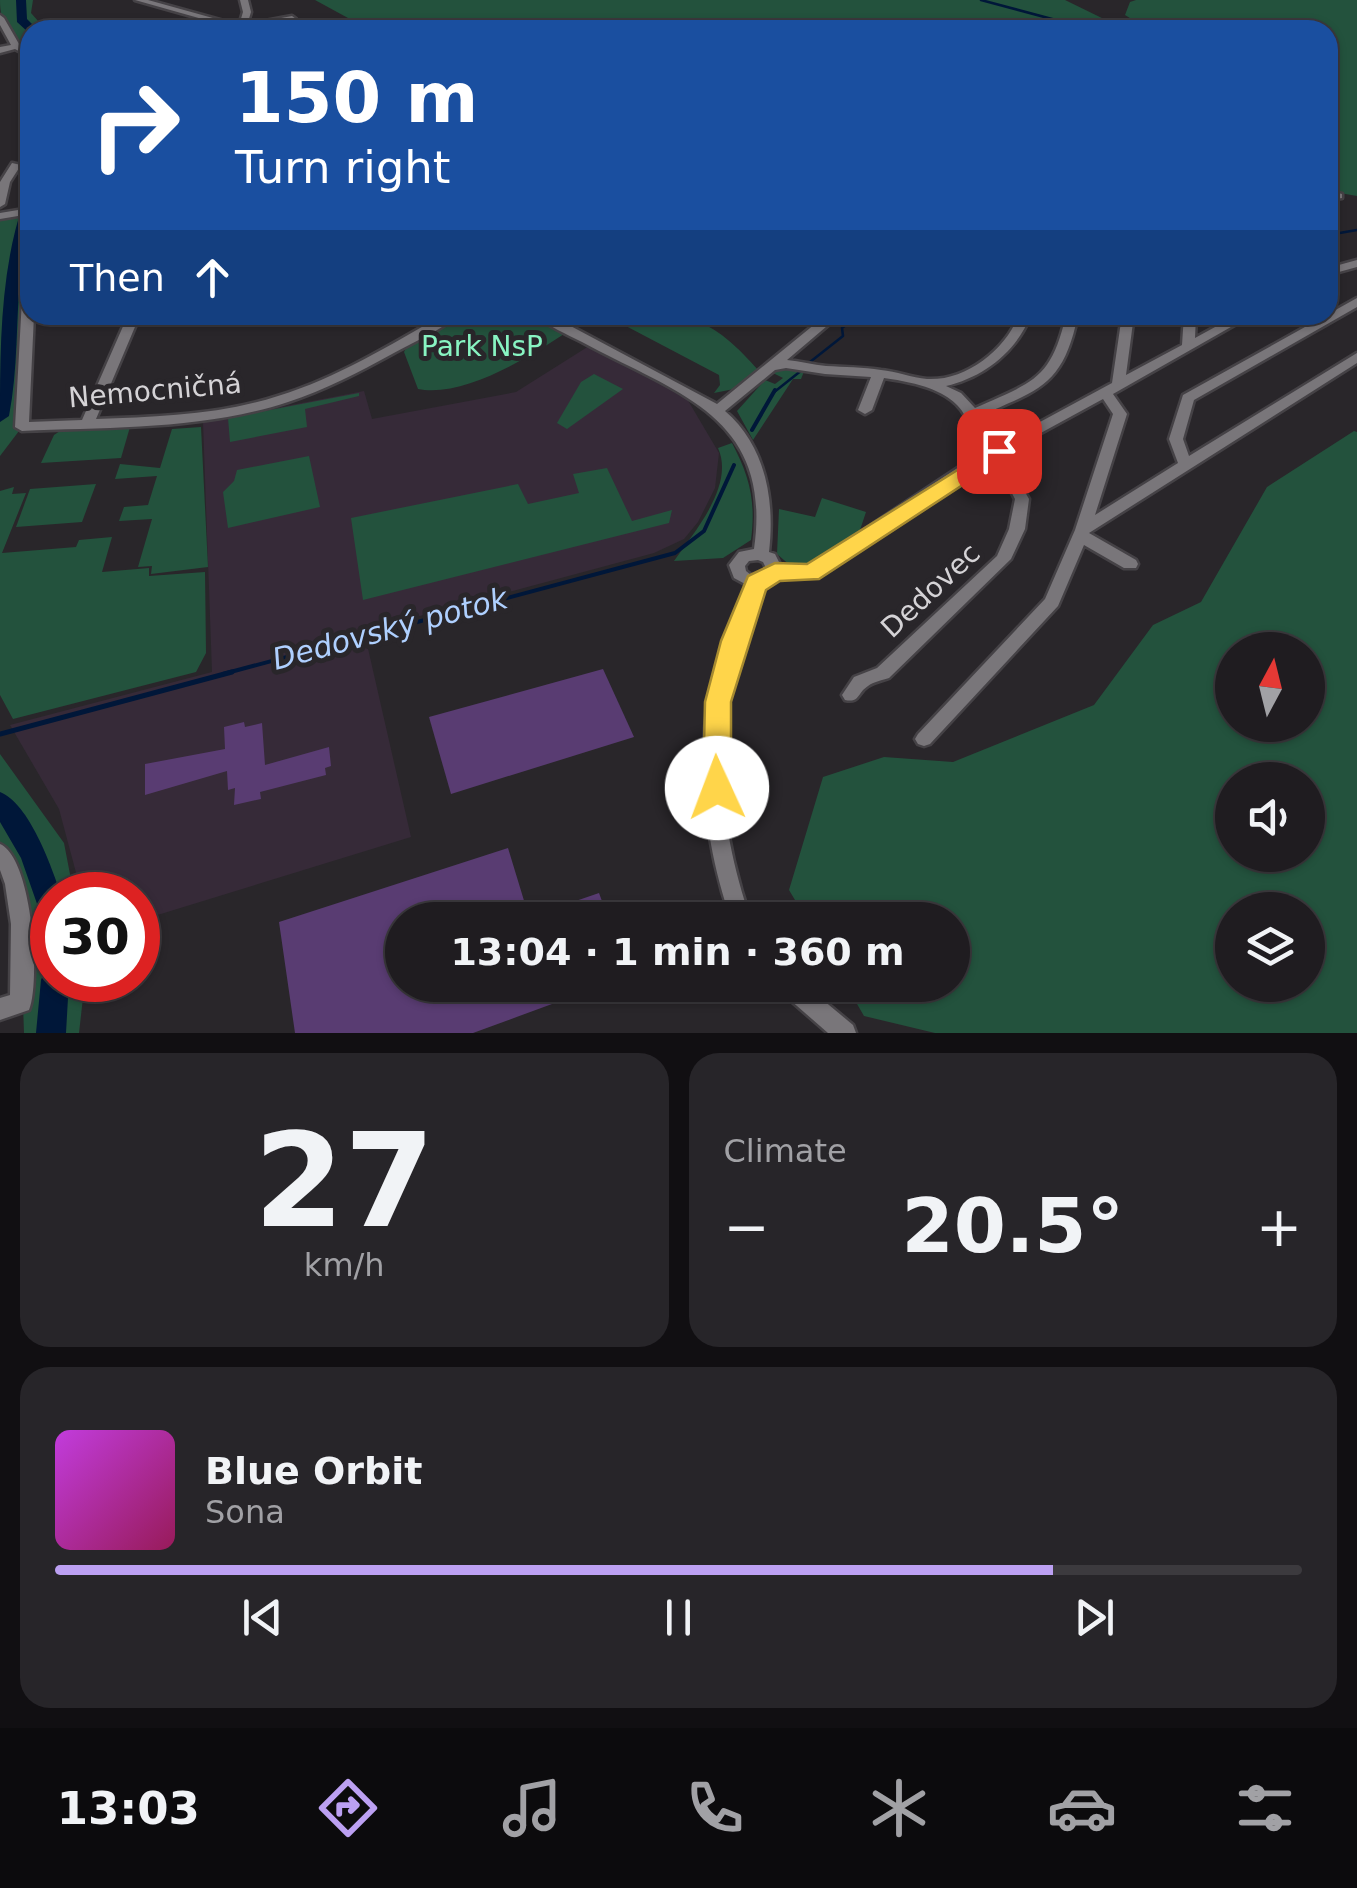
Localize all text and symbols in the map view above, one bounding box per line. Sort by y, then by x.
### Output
text: 150 m [235,57,478,139]
icon: right [70,60,200,190]
text: Turn right [235,141,450,194]
icon: ahead [185,250,240,305]
text: Then [70,256,165,300]
park label: Park NsP [421,330,543,363]
street label: Nemocničná [67,366,243,415]
pin [957,409,1042,494]
icon: arrive [972,424,1027,479]
street label: Dedovec [874,536,987,644]
water label: Dedovský potok [269,580,513,677]
north arrow [1215,632,1325,742]
map controls [1215,632,1325,1002]
position arrow [665,736,769,840]
button: sound [1215,762,1325,872]
speed limit sign: 30 [30,872,160,1002]
button: layers [1215,892,1325,1002]
text: 13:04 · 1 min · 360 m [450,930,905,974]
text: 27 [254,1105,435,1257]
text: Climate [724,1132,847,1170]
text: 20.5° [901,1182,1124,1270]
text: − [724,1195,770,1259]
text: + [1256,1195,1302,1259]
text: km/h [304,1246,385,1284]
text: Blue Orbit [205,1449,422,1493]
text: Sona [205,1493,285,1531]
icon: previous [235,1590,290,1645]
icon: pause [651,1590,706,1645]
icon: next [1067,1590,1122,1645]
icon: directions [313,1773,383,1843]
icon: music [497,1773,567,1843]
icon: phone [680,1773,750,1843]
icon: climate [864,1773,934,1843]
icon: car [1047,1773,1117,1843]
icon: filters [1230,1773,1300,1843]
text: 13:03 [57,1782,200,1835]

